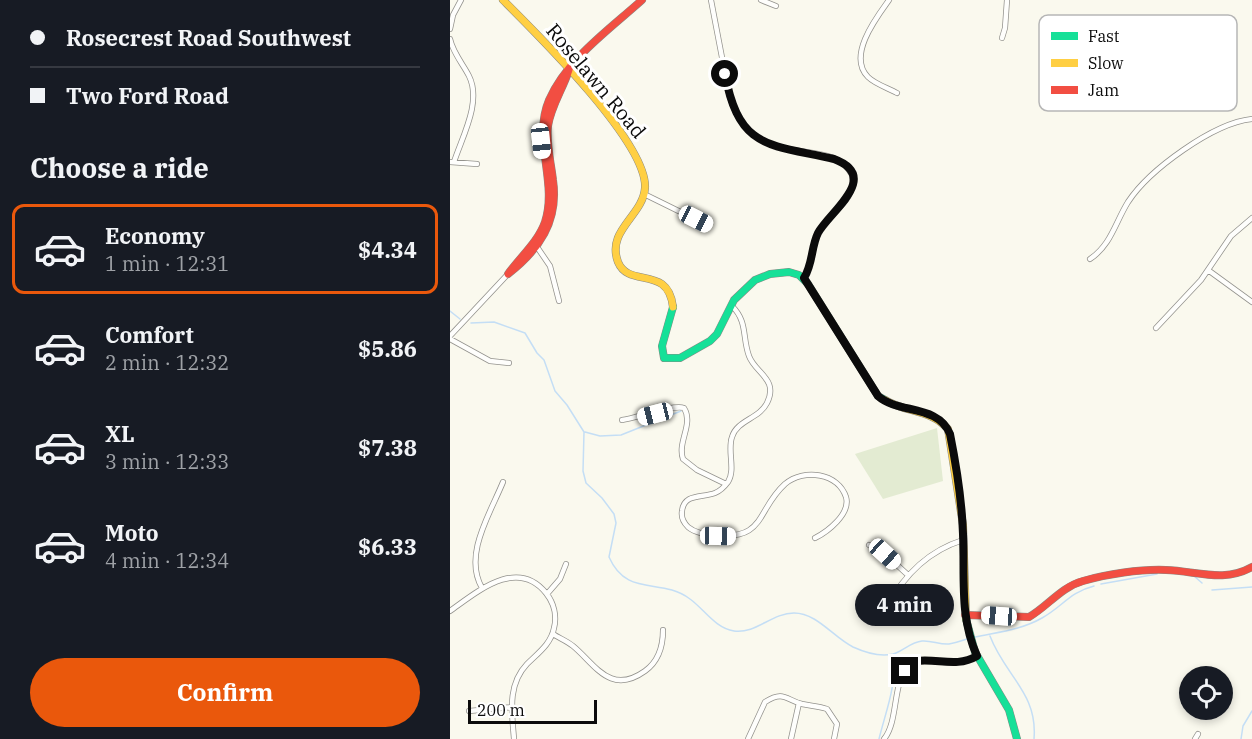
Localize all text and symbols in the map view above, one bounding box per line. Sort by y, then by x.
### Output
legend [1039,15,1237,111]
street label: Roselawn Road [540,17,652,144]
text: Rosecrest Road Southwest [66,23,351,52]
text: Fast [1088,26,1120,46]
text: Slow [1088,53,1124,73]
route start [711,60,738,87]
text: Jam [1088,80,1119,100]
text: Two Ford Road [66,81,229,110]
car [530,122,552,160]
text: Choose a ride [30,150,209,185]
car [676,203,716,235]
text: Economy [105,221,205,250]
icon: car [33,222,87,276]
text: $4.34 [358,235,417,264]
text: 1 min · 12:31 [105,250,229,277]
text: Comfort [105,320,194,349]
icon: car [33,321,87,375]
text: $5.86 [358,334,417,363]
text: 2 min · 12:32 [105,349,229,376]
car [635,401,675,427]
text: XL [105,419,135,448]
icon: car [33,420,87,474]
text: $7.38 [358,433,417,462]
text: 3 min · 12:33 [105,448,229,475]
text: Moto [105,518,159,547]
icon: car [33,519,87,573]
car [700,527,736,545]
text: $6.33 [358,532,417,561]
car [866,535,904,573]
text: 4 min · 12:34 [105,547,229,574]
callout: 4 min [856,584,954,626]
text: 4 min [877,591,933,618]
car [980,606,1018,626]
route end [891,657,918,684]
button: Confirm [30,658,420,727]
map controls [1179,666,1233,720]
button: locate [1179,666,1233,720]
scale bar [468,697,597,724]
text: 200 m [477,700,525,720]

